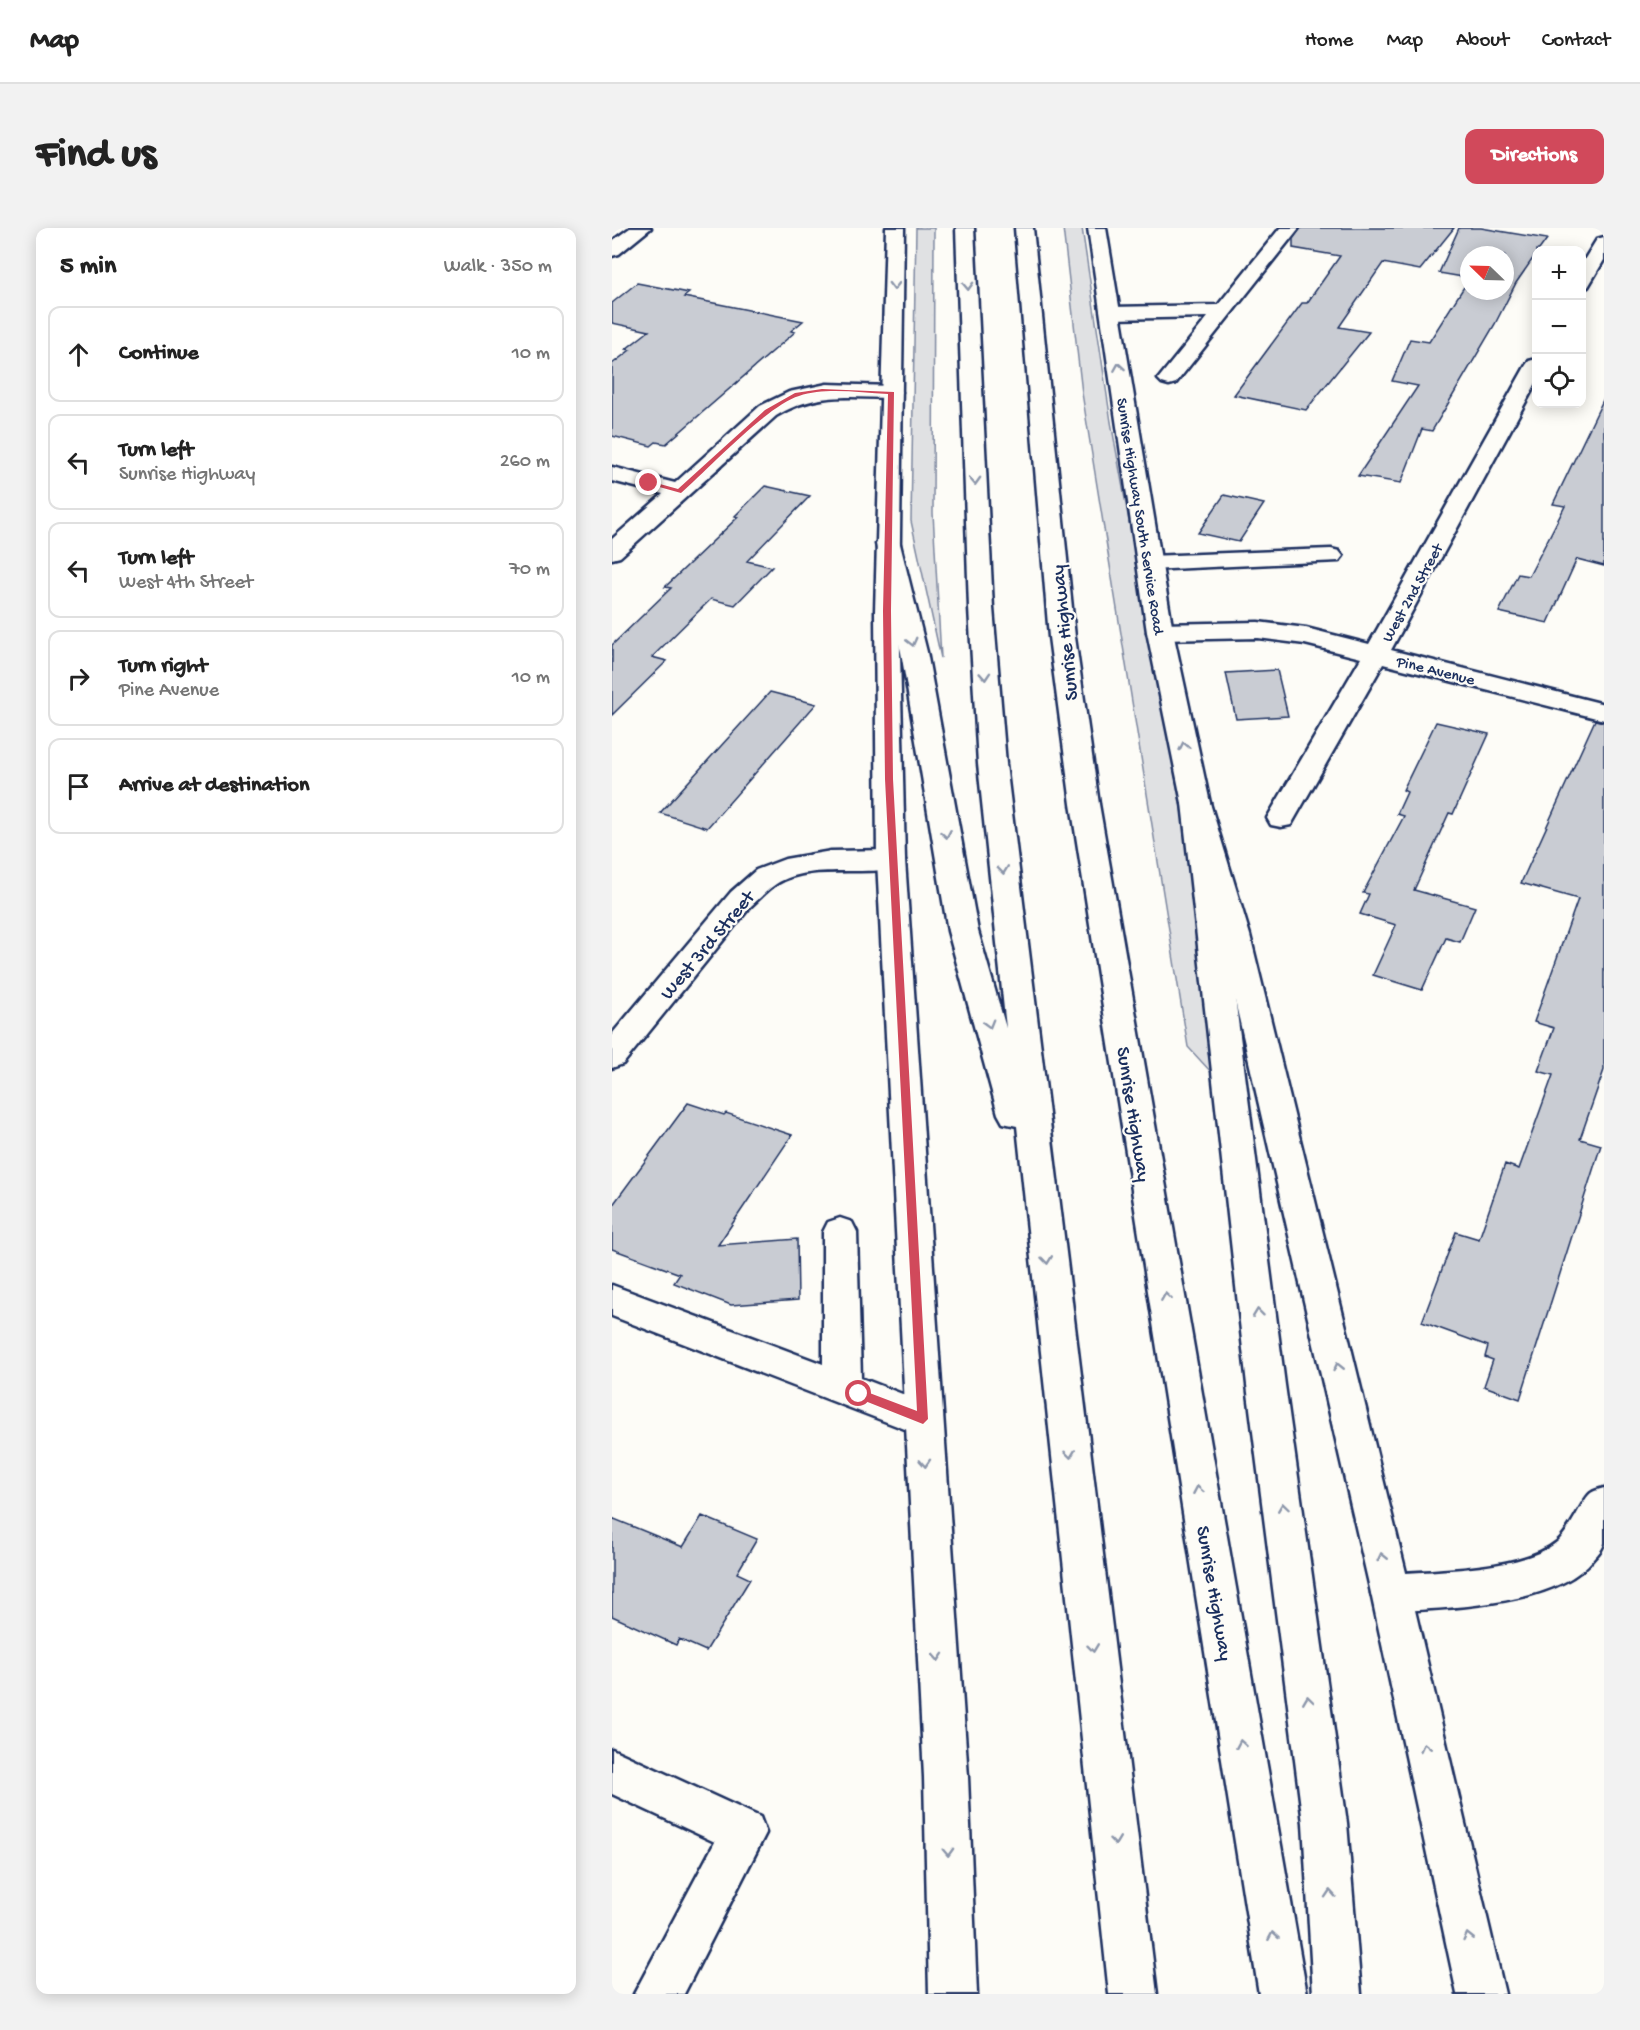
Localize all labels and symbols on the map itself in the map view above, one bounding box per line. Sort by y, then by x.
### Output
north arrow [1460,246,1514,300]
one-way arrow [887,282,900,291]
one-way arrow [961,282,974,291]
one-way arrow [1113,363,1126,373]
street label: Sunrise Highway South Service Road [1110,397,1167,638]
route end [635,469,661,495]
one-way arrow [969,477,982,486]
street label: West 2nd Street [1379,540,1450,646]
street label: Sunrise Highway [1048,563,1085,702]
one-way arrow [904,637,917,647]
street label: Pine Avenue [1393,653,1477,691]
one-way arrow [978,672,991,681]
one-way arrow [1178,741,1191,751]
one-way arrow [939,828,952,838]
one-way arrow [996,866,1009,875]
street label: West 3rd Street [657,886,762,1005]
one-way arrow [982,1019,995,1029]
street label: Sunrise Highway [1110,1045,1154,1184]
one-way arrow [1040,1256,1053,1265]
one-way arrow [1160,1293,1173,1303]
one-way arrow [1252,1309,1264,1318]
one-way arrow [1332,1362,1345,1372]
route start [845,1380,871,1406]
one-way arrow [1063,1449,1076,1459]
one-way arrow [919,1458,932,1467]
one-way arrow [1192,1485,1205,1495]
one-way arrow [1277,1502,1289,1511]
street label: Sunrise Highway [1189,1524,1236,1663]
one-way arrow [1377,1552,1390,1562]
one-way arrow [1086,1643,1098,1652]
one-way arrow [931,1653,944,1662]
one-way arrow [1303,1695,1315,1705]
one-way arrow [1235,1739,1248,1749]
one-way arrow [1420,1742,1433,1752]
one-way arrow [1109,1837,1121,1846]
one-way arrow [942,1847,955,1856]
one-way arrow [1323,1889,1336,1898]
one-way arrow [1268,1932,1280,1941]
one-way arrow [1463,1932,1476,1942]

